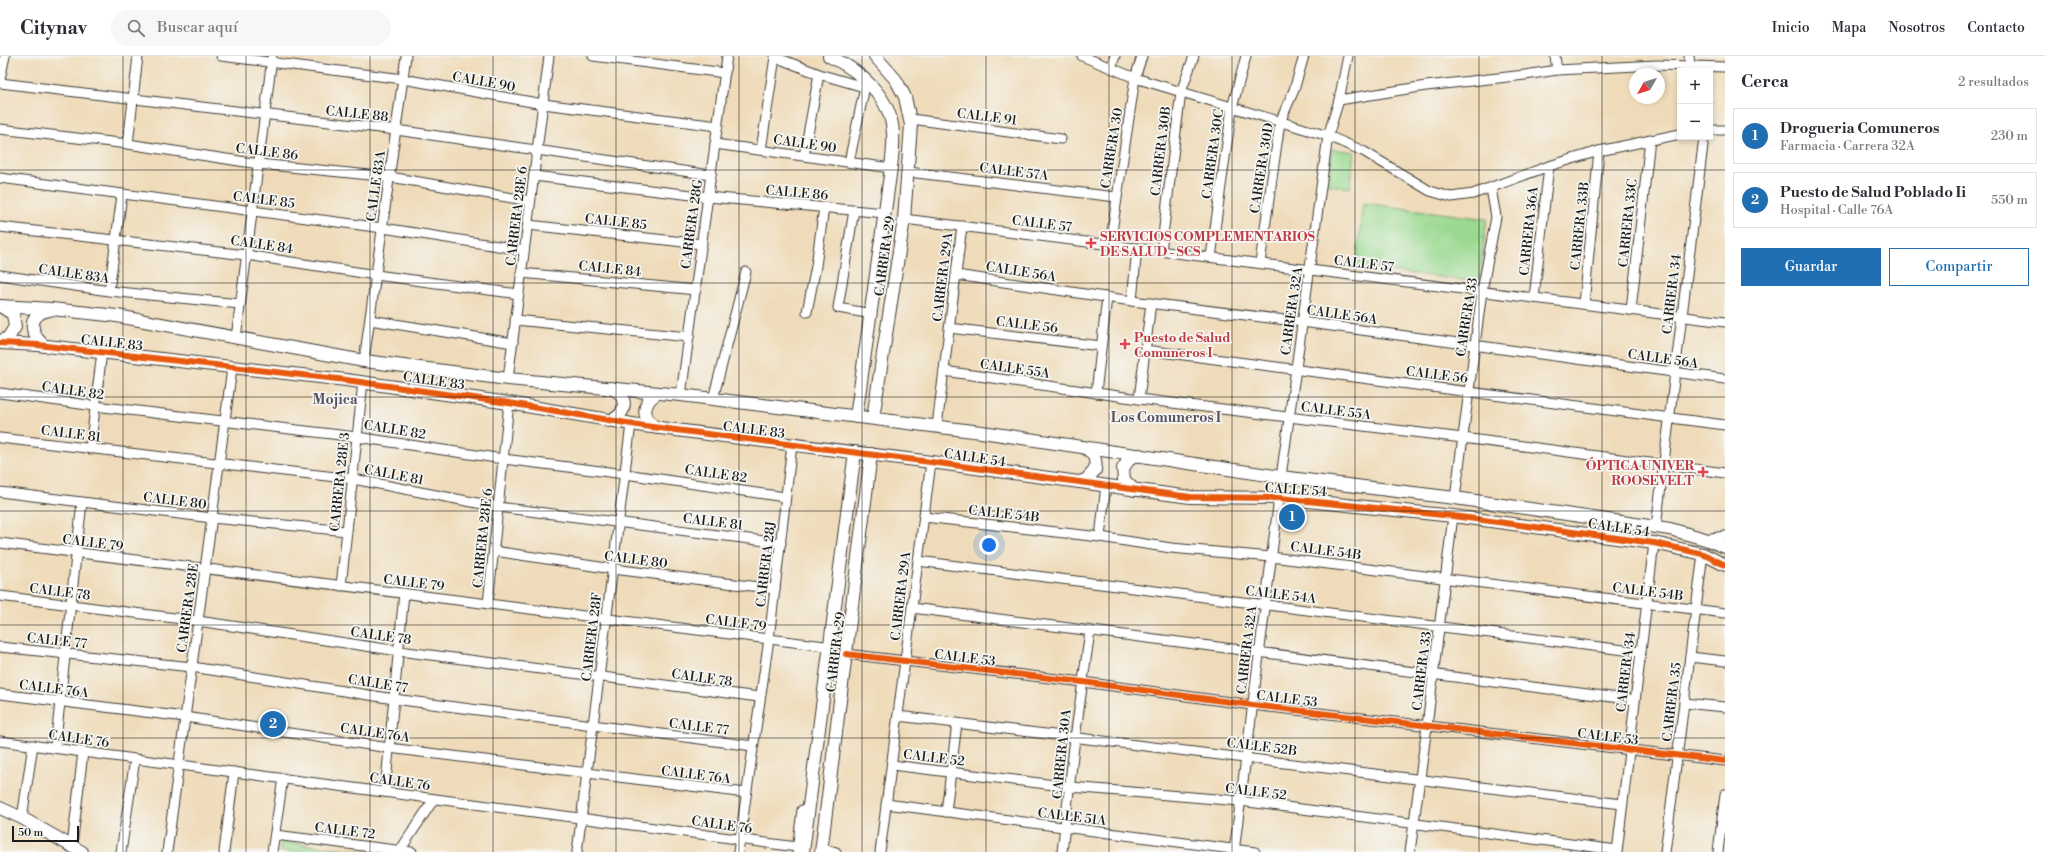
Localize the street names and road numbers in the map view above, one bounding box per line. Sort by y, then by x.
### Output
street label: CALLE 90 [451,69,517,95]
street label: CALLE 88 [325,103,389,125]
street label: CALLE 91 [956,105,1018,129]
street label: CARRERA 30B [1148,105,1174,197]
street label: CARRERA 30 [1098,106,1126,190]
street label: CARRERA 30C [1199,108,1227,200]
street label: CARRERA 30D [1247,122,1277,215]
street label: CALLE 90 [772,132,838,156]
street label: CALLE 86 [235,140,299,164]
street label: CALLE 83A [363,149,389,222]
street label: CALLE 57A [979,160,1050,184]
street label: CARRERA 28E 6 [503,165,531,267]
street label: CARRERA 28G [678,178,706,270]
street label: CARRERA 33C [1615,178,1641,268]
street label: CARRERA 33B [1567,181,1593,271]
street label: CALLE 86 [765,182,829,204]
street label: CARRERA 36A [1516,185,1542,276]
street label: CALLE 85 [232,188,296,212]
street label: CALLE 85 [584,211,648,233]
street label: CALLE 57 [1011,212,1073,236]
street label: CARRERA 29 [871,215,899,297]
street label: CARRERA 29A [930,231,957,323]
street label: CALLE 84 [230,233,294,257]
street label: CALLE 57 [1333,252,1395,276]
street label: CARRERA 34 [1659,253,1685,335]
street label: CALLE 84 [578,258,642,280]
street label: CALLE 56A [985,259,1058,286]
street label: CALLE 83A [38,261,111,287]
street label: CARRERA 32A [1278,265,1306,356]
street label: CARRERA 33 [1453,276,1481,358]
street label: CALLE 56A [1306,302,1379,328]
street label: CALLE 56 [995,313,1059,337]
street label: CALLE 83 [80,332,144,354]
street label: CALLE 56A [1627,346,1700,372]
street label: CALLE 55A [979,356,1052,382]
street label: CALLE 56 [1405,363,1469,387]
street label: CALLE 83 [402,369,466,393]
street label: CALLE 82 [41,379,105,403]
street label: CALLE 55A [1300,399,1373,423]
street label: CALLE 82 [363,417,427,443]
street label: CALLE 83 [722,418,786,442]
street label: CALLE 81 [40,422,102,446]
street label: CARRERA 28E 3 [327,432,353,533]
street label: CALLE 54 [943,446,1007,470]
street label: CALLE 81 [363,461,425,489]
street label: CALLE 82 [684,462,748,486]
street label: CALLE 54 [1264,480,1328,500]
street label: CARRERA 28E 6 [470,487,496,589]
street label: CALLE 80 [142,489,208,513]
street label: CALLE 54B [968,502,1040,526]
street label: CALLE 81 [682,510,744,534]
street label: CALLE 54 [1587,516,1651,540]
street label: CARRERA 28J [753,520,779,608]
street label: CALLE 79 [61,531,124,555]
street label: CALLE 54B [1289,539,1362,563]
street label: CALLE 80 [603,548,669,572]
street label: CARRERA 29A [888,550,915,642]
street label: CARRERA 28E [174,563,202,654]
street label: CALLE 79 [382,571,445,595]
street label: CALLE 78 [28,580,91,604]
street label: CALLE 54B [1611,580,1684,604]
street label: CALLE 54A [1245,583,1318,607]
street label: CARRERA 28F [579,591,605,682]
street label: CARRERA 32A [1234,604,1260,695]
street label: CALLE 79 [704,611,767,635]
street label: CARRERA 29 [823,611,849,693]
street label: CALLE 78 [349,624,412,648]
street label: CALLE 77 [26,630,88,652]
street label: CARRERA 33 [1409,630,1435,712]
street label: CARRERA 34 [1613,631,1639,713]
street label: CALLE 53 [933,646,996,670]
street label: CARRERA 35 [1659,662,1685,743]
street label: CALLE 78 [670,666,733,690]
street label: CALLE 77 [347,671,409,697]
street label: CALLE 76A [18,677,91,701]
street label: CALLE 53 [1255,687,1318,711]
street label: CARRERA 30A [1049,707,1075,800]
street label: CALLE 77 [668,715,730,739]
street label: CALLE 76A [339,720,412,746]
street label: CALLE 53 [1576,725,1639,749]
street label: CALLE 76 [47,727,110,751]
street label: CALLE 52B [1226,735,1298,759]
street label: CALLE 52 [902,746,965,770]
street label: CALLE 76A [660,763,733,787]
street label: CALLE 76 [368,770,431,794]
street label: CALLE 52 [1224,780,1287,804]
street label: CALLE 51A [1037,805,1108,829]
street label: CALLE 76 [690,813,753,837]
street label: CALLE 72 [314,819,376,843]

